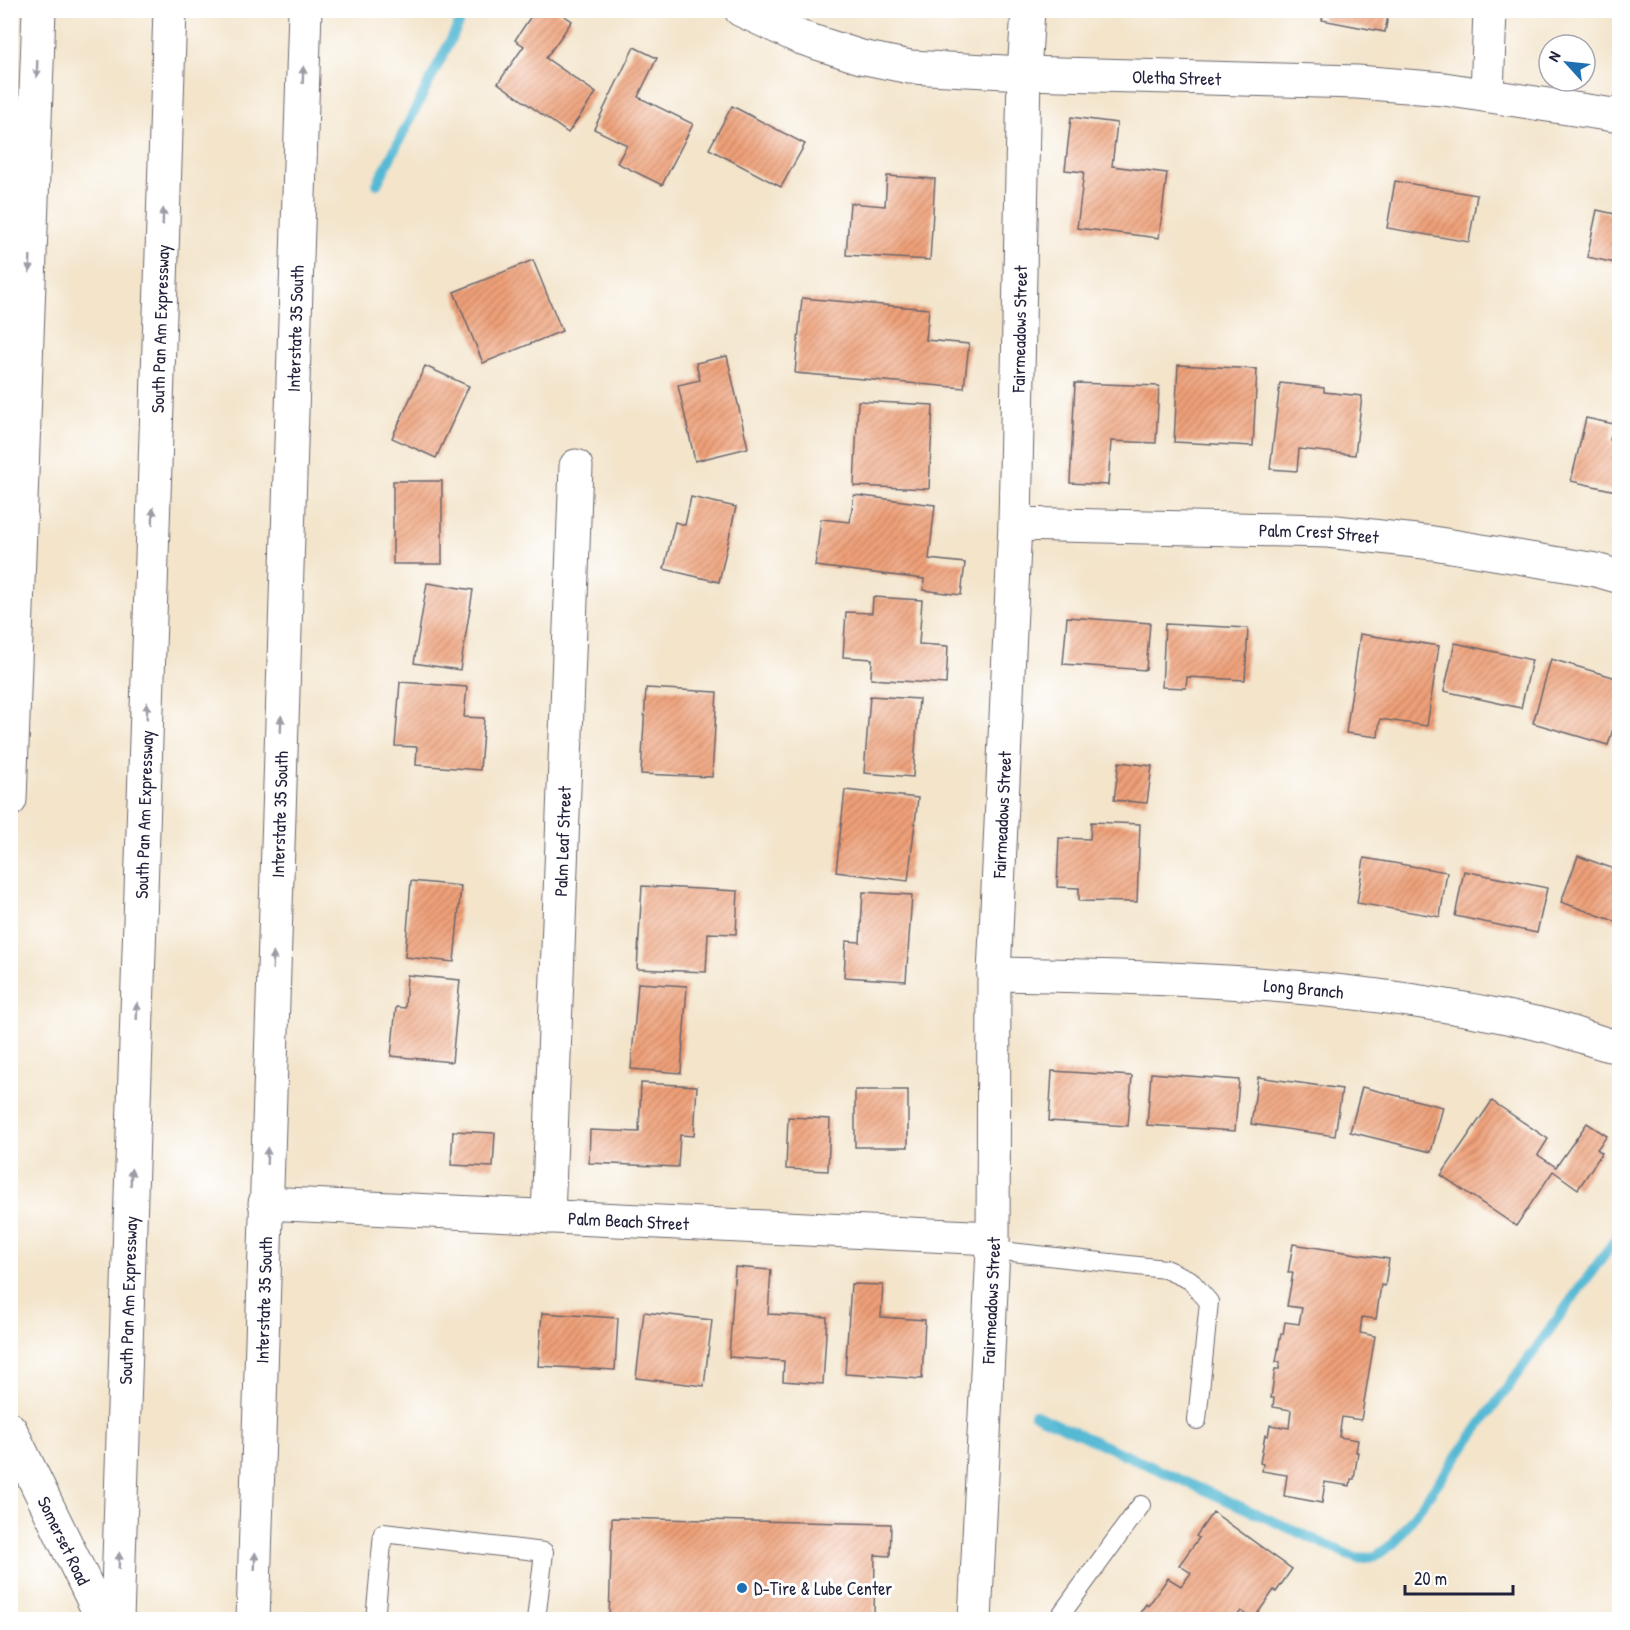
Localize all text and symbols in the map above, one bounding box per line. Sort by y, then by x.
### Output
north arrow [1537,33,1597,93]
text: N [1542,47,1566,65]
one-way arrow [33,59,42,78]
street label: Oletha Street [1132,63,1222,91]
one-way arrow [298,66,307,85]
one-way arrow [158,207,168,226]
street label: South Pan Am Expressway [144,244,175,413]
one-way arrow [25,254,35,273]
street label: Interstate 35 South [280,264,309,392]
street label: Fairmeadows Street [1005,264,1033,394]
one-way arrow [148,507,158,526]
street label: Palm Crest Street [1259,517,1381,549]
one-way arrow [142,702,151,721]
one-way arrow [276,715,286,734]
street label: South Pan Am Expressway [128,729,159,899]
street label: Interstate 35 South [264,750,294,878]
street label: Fairmeadows Street [986,750,1017,880]
street label: Palm Leaf Street [547,785,577,897]
one-way arrow [269,952,278,971]
street label: Long Branch [1263,972,1345,1004]
one-way arrow [132,1002,141,1021]
one-way arrow [262,1147,271,1166]
one-way arrow [127,1168,136,1187]
street label: Palm Beach Street [568,1205,690,1236]
street label: South Pan Am Expressway [112,1215,143,1385]
street label: Interstate 35 South [249,1236,278,1364]
street label: Fairmeadows Street [975,1236,1006,1365]
street label: Somerset Road [32,1492,97,1589]
one-way arrow [114,1552,123,1571]
one-way arrow [250,1552,259,1571]
scale bar [1405,1558,1513,1596]
text: 20 m [1414,1566,1447,1591]
place label: D-Tire & Lube Center [754,1576,892,1601]
marker: D-Tire & Lube Center [735,1581,749,1595]

